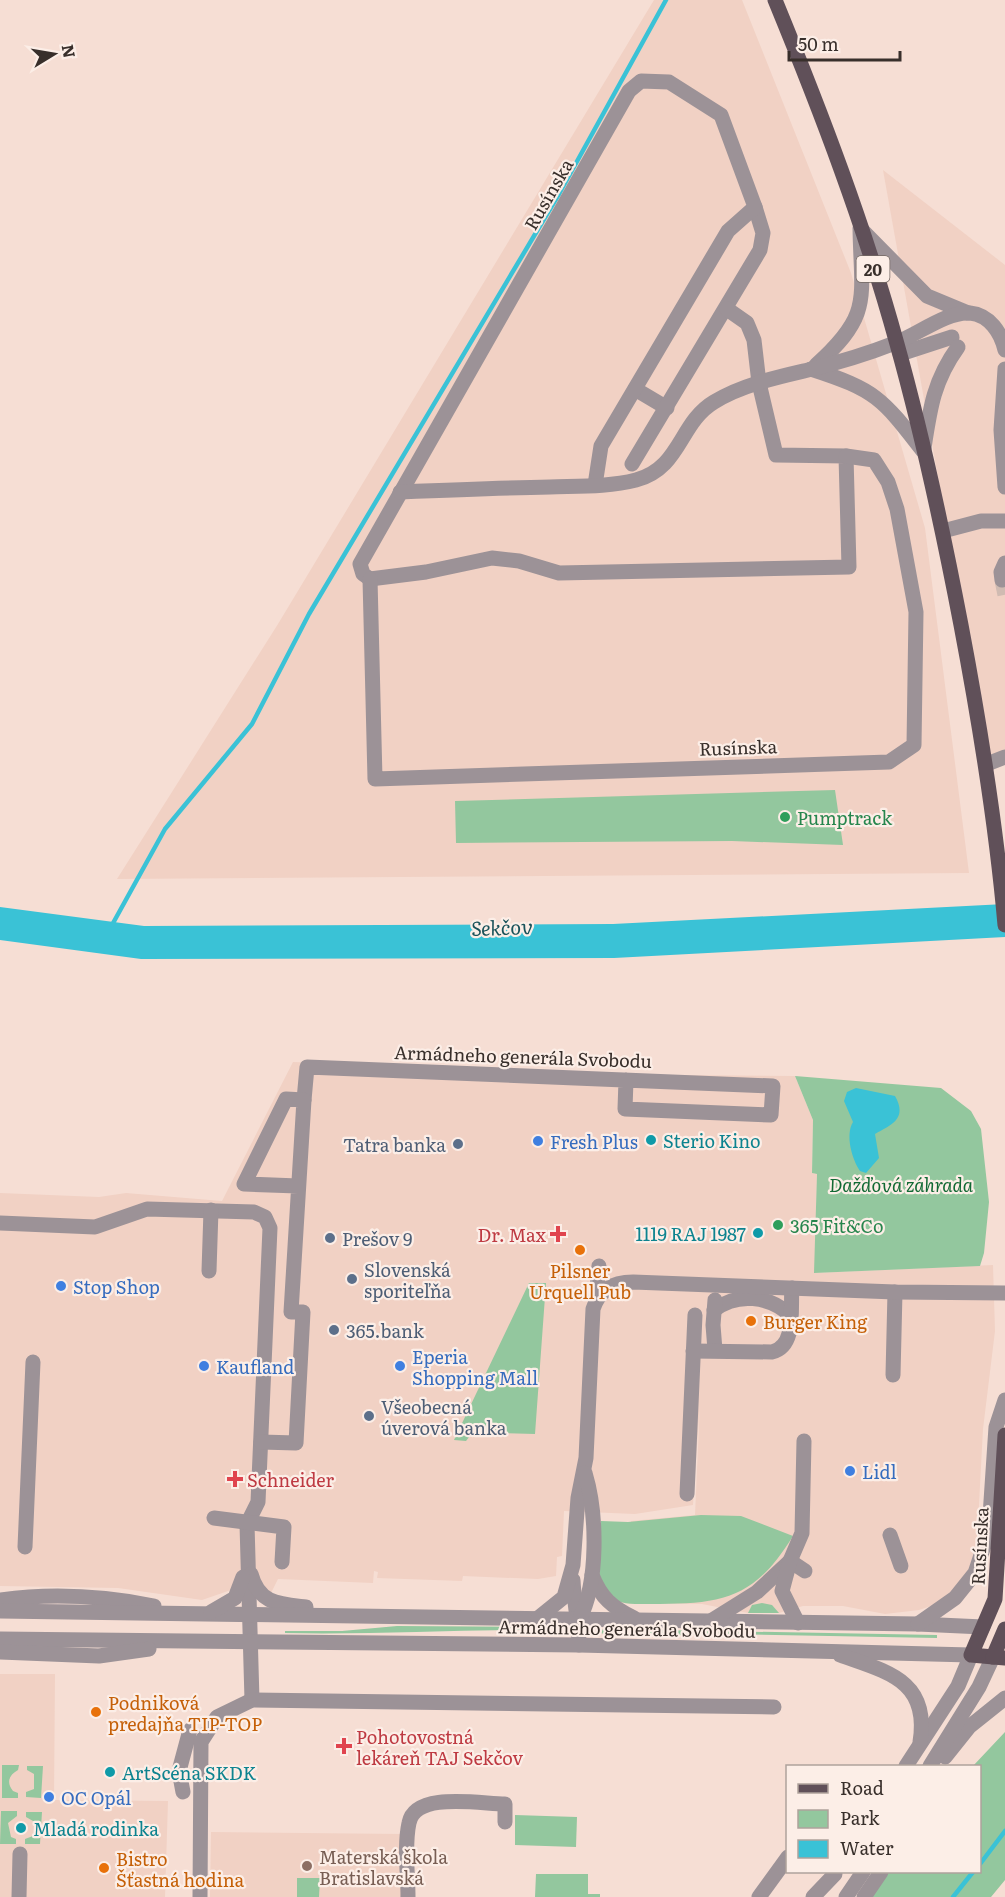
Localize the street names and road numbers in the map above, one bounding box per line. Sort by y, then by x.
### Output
street label: Rusínska [517,153,579,235]
road number: 20 [856,256,890,282]
street label: Rusínska [698,732,778,762]
street label: Armádneho generála Svobodu [394,1038,652,1074]
street label: Rusínska [963,1506,995,1586]
street label: Armádneho generála Svobodu [498,1612,756,1644]

